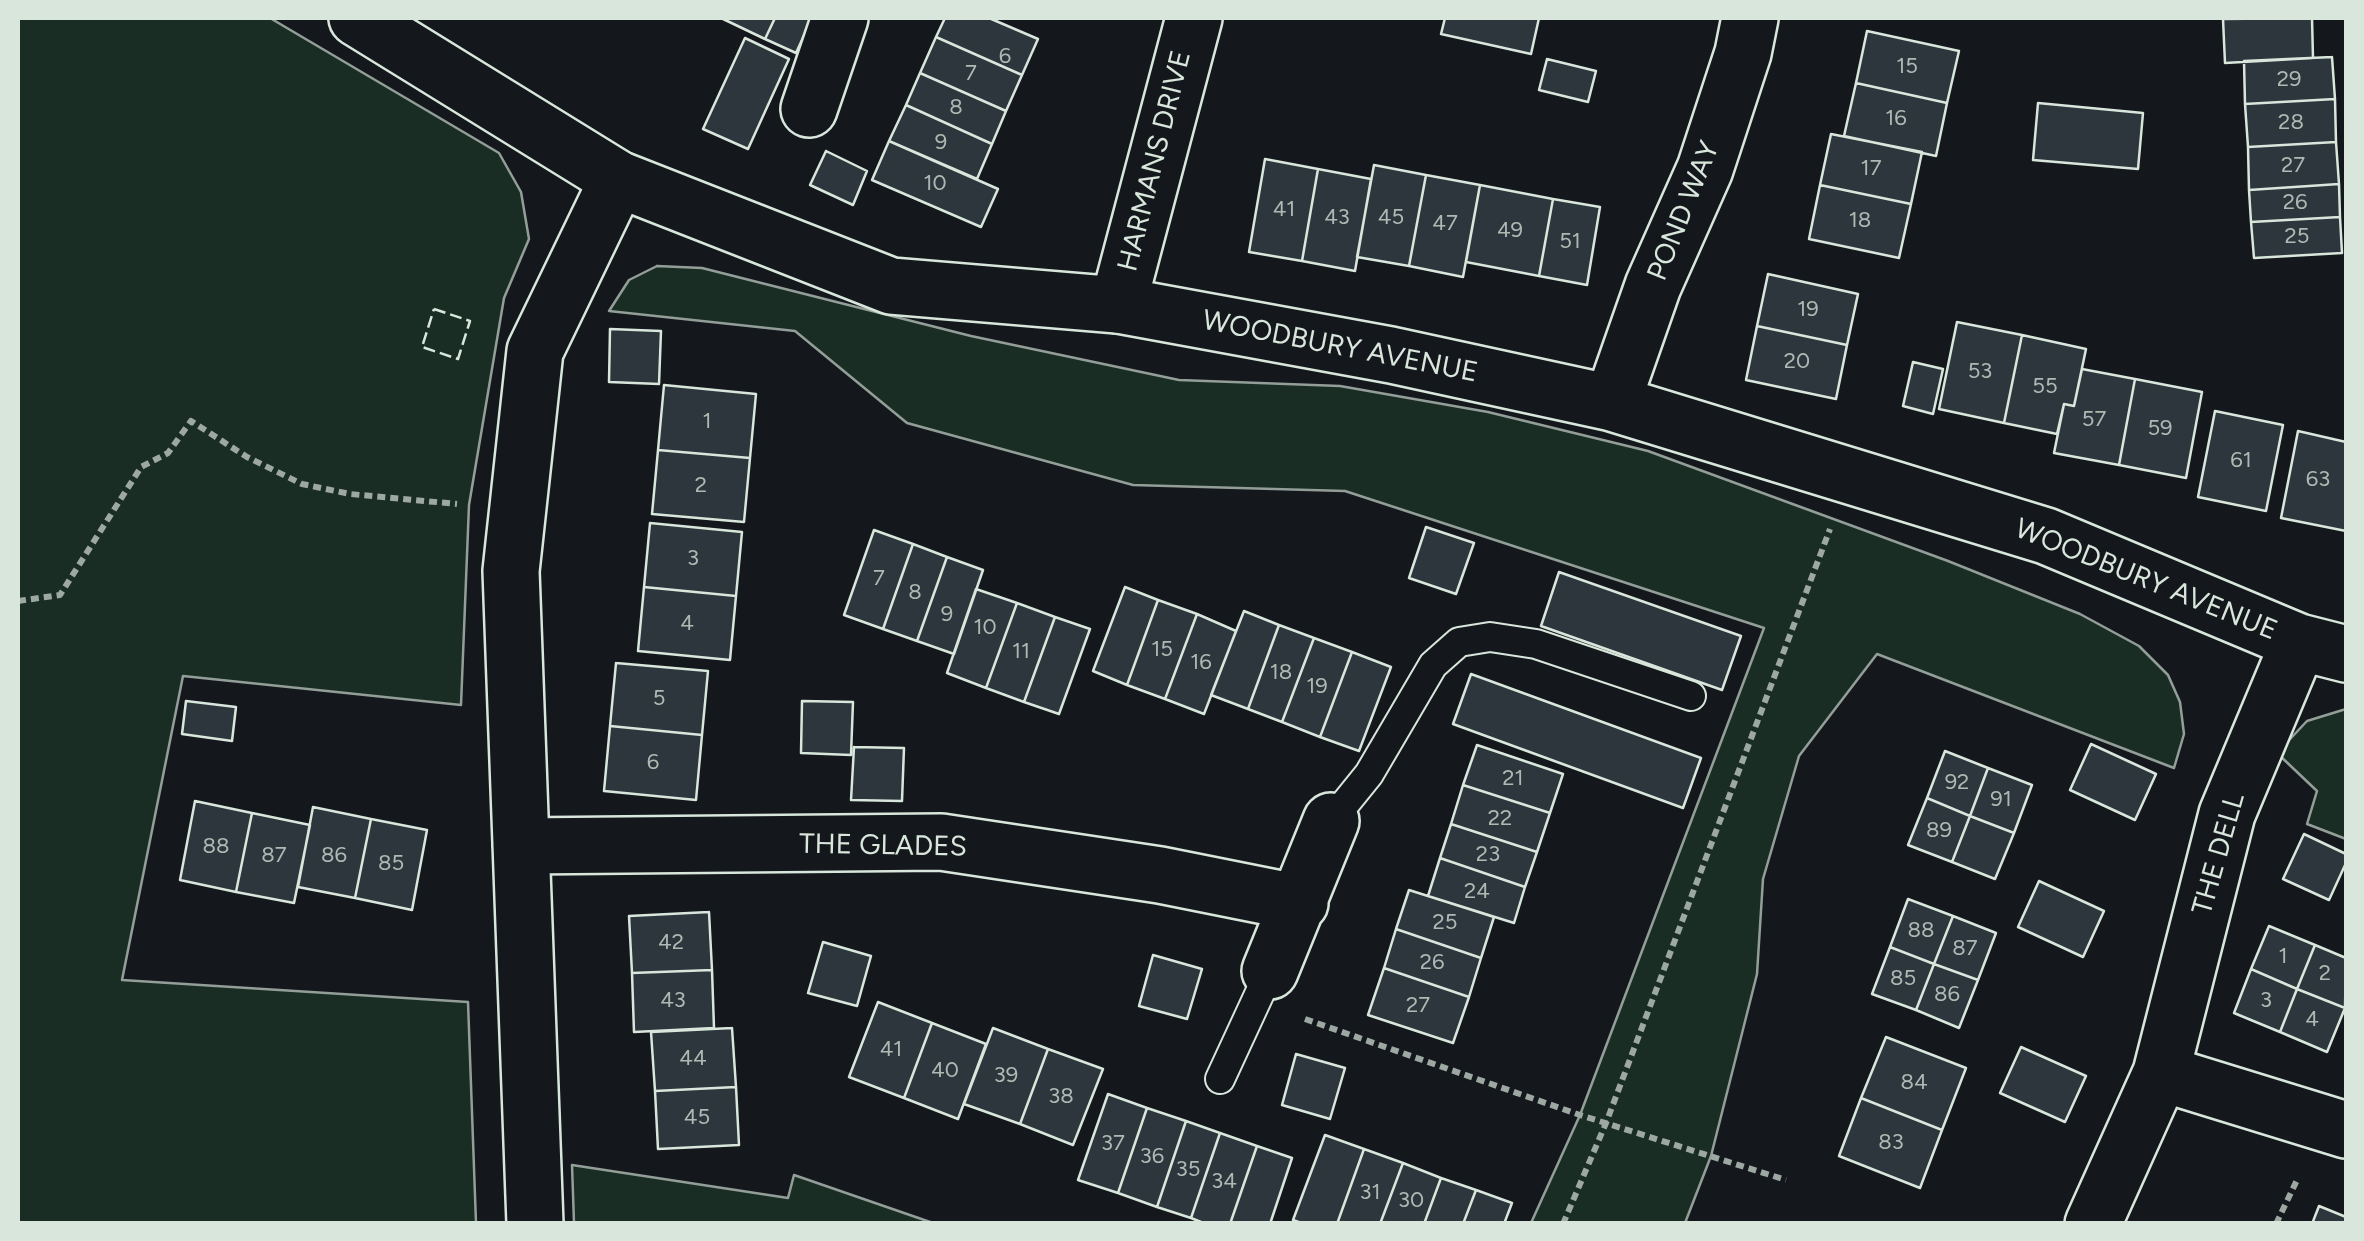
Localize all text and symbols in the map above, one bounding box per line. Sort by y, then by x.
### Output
house number: 6 [999,44,1011,70]
street label: HARMANS DRIVE [1111,47,1199,275]
house number: 15 [1896,54,1918,80]
house number: 7 [965,61,977,87]
house number: 29 [2277,67,2301,93]
house number: 8 [949,95,963,121]
house number: 16 [1885,106,1907,132]
house number: 28 [2278,110,2304,136]
house number: 9 [935,130,947,156]
street label: POND WAY [1641,136,1727,286]
house number: 27 [2281,153,2305,179]
house number: 17 [1861,156,1881,182]
house number: 10 [923,171,947,197]
house number: 26 [2283,190,2307,216]
house number: 41 [1273,197,1295,223]
house number: 43 [1324,205,1350,231]
house number: 45 [1378,205,1404,231]
house number: 18 [1849,208,1871,234]
house number: 47 [1432,211,1458,237]
house number: 49 [1497,218,1523,244]
house number: 25 [2285,224,2309,250]
house number: 51 [1559,229,1581,255]
house number: 19 [1797,297,1819,323]
street label: WOODBURY AVENUE [1200,304,1480,390]
house number: 20 [1784,349,1810,375]
house number: 53 [1968,359,1992,385]
house number: 55 [2032,374,2058,400]
house number: 57 [2082,407,2106,433]
house number: 1 [702,409,712,435]
house number: 59 [2147,416,2173,442]
house number: 61 [2230,448,2252,474]
house number: 63 [2306,467,2330,493]
house number: 2 [695,473,707,499]
street label: WOODBURY AVENUE [2010,512,2282,648]
house number: 3 [687,546,699,572]
house number: 7 [873,566,885,592]
house number: 8 [908,580,922,606]
house number: 9 [941,602,953,628]
house number: 4 [680,611,694,637]
house number: 10 [973,615,997,641]
house number: 15 [1151,637,1173,663]
house number: 11 [1012,639,1030,665]
house number: 16 [1190,650,1212,676]
house number: 18 [1270,660,1292,686]
house number: 19 [1306,674,1328,700]
house number: 5 [653,686,665,712]
house number: 6 [647,750,659,776]
house number: 21 [1502,766,1524,792]
house number: 92 [1945,770,1969,796]
house number: 91 [1990,787,2012,813]
street label: THE DELL [2186,789,2252,919]
house number: 22 [1488,806,1512,832]
house number: 89 [1926,818,1952,844]
street label: THE GLADES [799,828,967,864]
house number: 88 [202,834,230,860]
house number: 23 [1476,842,1500,868]
house number: 87 [261,843,287,869]
house number: 86 [321,843,347,869]
house number: 85 [378,851,404,877]
house number: 24 [1464,879,1490,905]
house number: 25 [1433,910,1457,936]
house number: 88 [1907,918,1935,944]
house number: 42 [658,930,684,956]
house number: 87 [1952,936,1978,962]
house number: 1 [2278,944,2288,970]
house number: 26 [1420,950,1444,976]
house number: 2 [2319,961,2331,987]
house number: 85 [1890,966,1916,992]
house number: 86 [1934,982,1960,1008]
house number: 43 [660,988,686,1014]
house number: 3 [2260,988,2272,1014]
house number: 27 [1406,993,1430,1019]
house number: 4 [2305,1007,2319,1033]
house number: 41 [880,1037,902,1063]
house number: 44 [679,1046,707,1072]
house number: 40 [931,1058,959,1084]
house number: 39 [994,1063,1018,1089]
house number: 84 [1900,1070,1928,1096]
house number: 38 [1048,1084,1074,1110]
house number: 45 [684,1105,710,1131]
house number: 83 [1878,1130,1904,1156]
house number: 37 [1101,1131,1125,1157]
house number: 36 [1140,1144,1164,1170]
house number: 35 [1176,1157,1200,1183]
house number: 34 [1211,1169,1237,1195]
house number: 31 [1359,1180,1381,1206]
house number: 30 [1398,1188,1424,1214]

